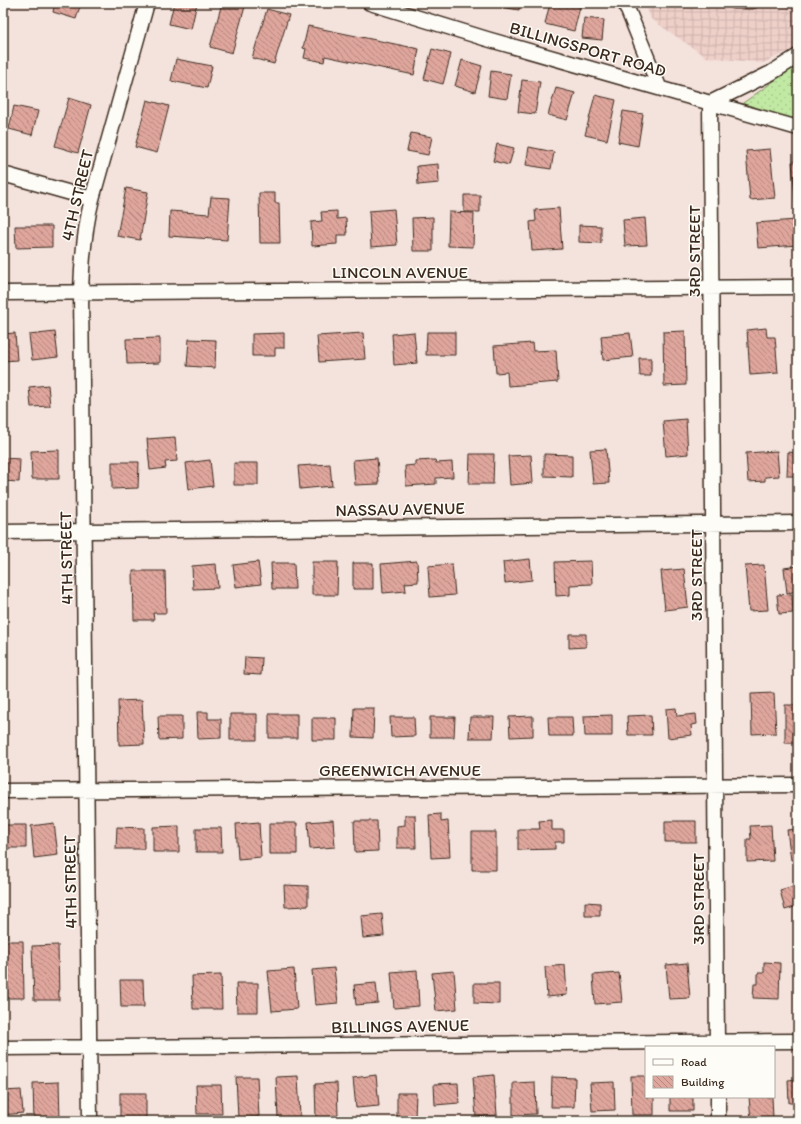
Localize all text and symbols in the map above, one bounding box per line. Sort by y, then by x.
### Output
street label: BILLINGSPORT ROAD [507,17,669,81]
street label: 4TH STREET [57,147,97,243]
street label: 3RD STREET [684,204,704,297]
street label: LINCOLN AVENUE [332,262,468,282]
street label: NASSAU AVENUE [335,498,465,520]
street label: 4TH STREET [55,511,77,605]
street label: 3RD STREET [686,528,706,621]
street label: GREENWICH AVENUE [319,760,481,780]
street label: 4TH STREET [59,835,81,929]
street label: 3RD STREET [688,852,708,945]
street label: BILLINGS AVENUE [331,1015,469,1037]
legend [645,1046,775,1098]
text: Road [681,1055,707,1069]
text: Building [681,1075,725,1089]

